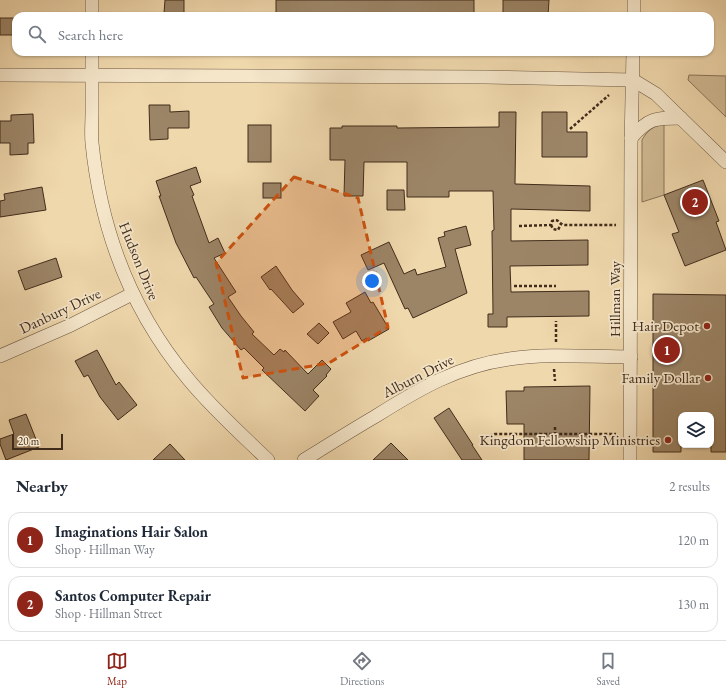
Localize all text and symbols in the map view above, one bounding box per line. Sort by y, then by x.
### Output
search box [12,12,714,56]
icon: search [26,23,48,45]
text: Search here [58,25,123,44]
pin: 2 [682,187,708,217]
street label: Hudson Drive [115,219,164,303]
street label: Hillman Way [605,260,624,337]
your location [362,271,382,291]
street label: Danbury Drive [16,283,104,338]
place label: Hair Depot [632,316,699,335]
marker: Hair Depot [702,321,712,331]
pin: 1 [654,335,680,365]
street label: Alburn Drive [378,349,457,402]
place label: Family Dollar [622,368,700,387]
marker: Family Dollar [703,373,713,383]
map controls [678,412,714,448]
button: layers [678,412,714,448]
place label: Kingdom Fellowship Ministries [479,430,660,449]
scale bar [12,432,63,451]
text: 20 m [18,434,39,448]
marker: Kingdom Fellowship Ministries [663,435,673,445]
text: Nearby [16,475,68,497]
text: 2 results [669,478,710,495]
text: Imaginations Hair Salon [55,522,208,541]
text: 1 [27,532,33,549]
text: 120 m [678,532,709,549]
text: Shop · Hillman Way [55,541,155,558]
text: Santos Computer Repair [55,586,211,605]
text: 2 [27,596,33,613]
text: 130 m [678,596,709,613]
text: Shop · Hillman Street [55,605,162,622]
tab: Map [106,650,128,688]
tab: Directions [340,650,384,688]
tab: Saved [596,650,620,688]

